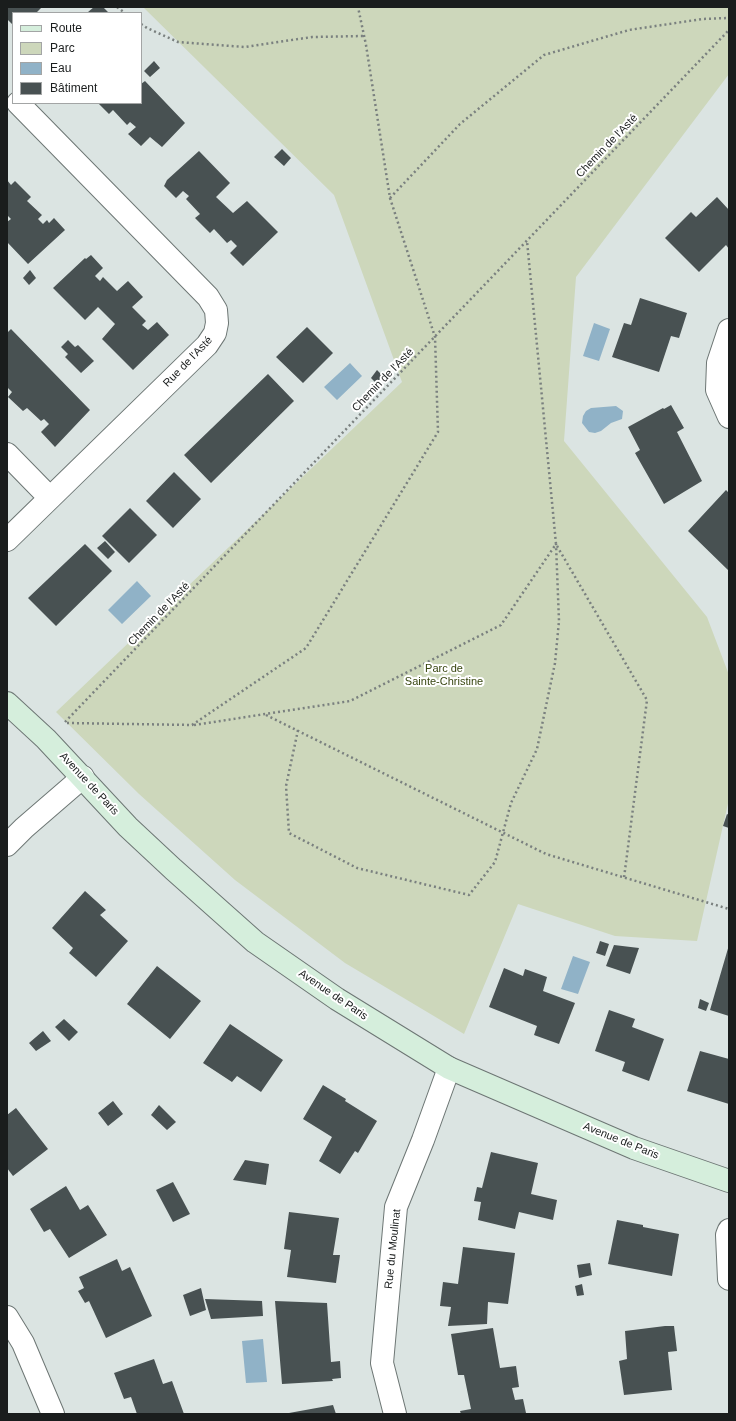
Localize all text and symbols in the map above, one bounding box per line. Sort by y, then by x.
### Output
legend [12,12,142,104]
text: Route [50,21,82,35]
text: Parc [50,41,75,55]
text: Eau [50,61,71,75]
text: Bâtiment [50,81,97,95]
street label: Chemin de l'Asté [573,112,641,180]
street label: Rue de l'Asté [161,334,215,390]
street label: Chemin de l'Asté [349,346,417,414]
street label: Chemin de l'Asté [125,580,193,648]
park label: Parc de Sainte-Christine [405,662,483,688]
street label: Avenue de Paris [57,750,121,818]
street label: Avenue de Paris [296,967,370,1023]
street label: Avenue de Paris [581,1120,661,1162]
street label: Rue du Moulinat [382,1208,404,1290]

